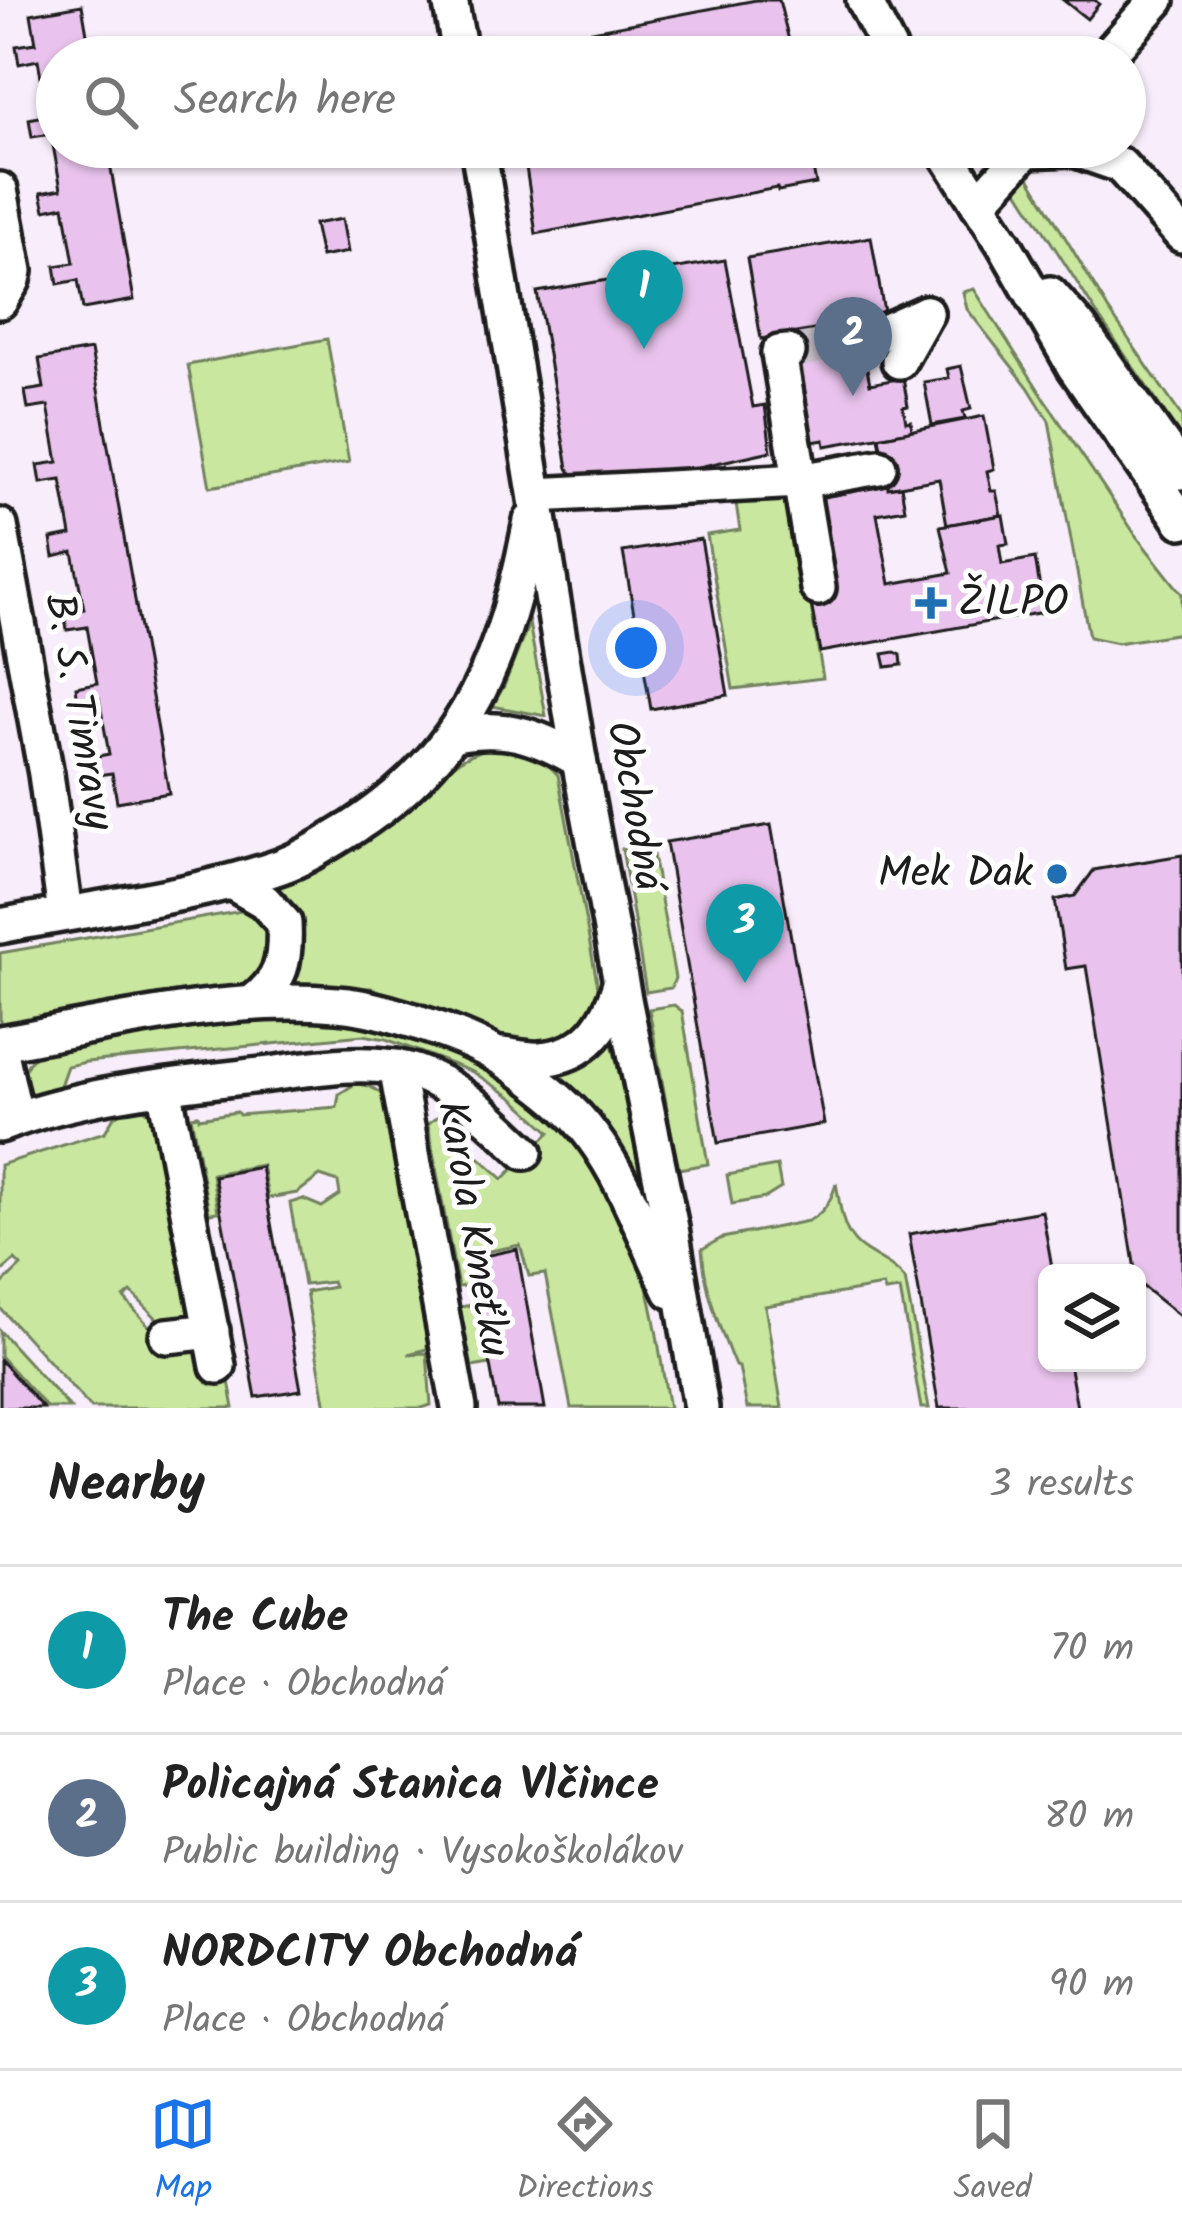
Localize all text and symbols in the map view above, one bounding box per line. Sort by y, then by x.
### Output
search box [36,36,1146,168]
text: Search here [174,66,396,138]
icon: search [78,69,144,135]
pin: 1 [605,250,683,349]
pin: 2 [814,297,892,396]
place label: ŽILPO [958,570,1069,637]
marker: ŽILPO [915,587,947,619]
street label: B. S. Timravy [24,588,132,836]
your location [606,618,666,678]
street label: Obchodná [586,716,683,900]
place label: Mek Dak [878,841,1033,908]
marker: Mek Dak [1044,861,1070,887]
pin: 3 [706,884,784,983]
street label: Karola Kmeťku [416,1095,528,1363]
map controls [1038,1264,1146,1372]
button: layers [1038,1264,1146,1372]
text: Nearby [48,1446,205,1527]
text: 3 results [989,1455,1134,1517]
text: The Cube [162,1583,348,1655]
text: 1 [81,1619,93,1681]
text: 70 m [1050,1619,1134,1681]
text: Place · Obchodná [162,1655,445,1717]
text: Policajná Stanica Vlčince [162,1751,659,1823]
text: 2 [76,1787,98,1849]
text: 80 m [1044,1787,1134,1849]
text: Public building · Vysokoškolákov [162,1823,683,1885]
text: NORDCITY Obchodná [162,1919,578,1991]
text: 3 [76,1955,98,2017]
text: 90 m [1049,1955,1134,2017]
text: Place · Obchodná [162,1991,445,2053]
tab: Map [150,2091,216,2216]
tab: Directions [516,2091,653,2216]
tab: Saved [954,2091,1032,2216]

